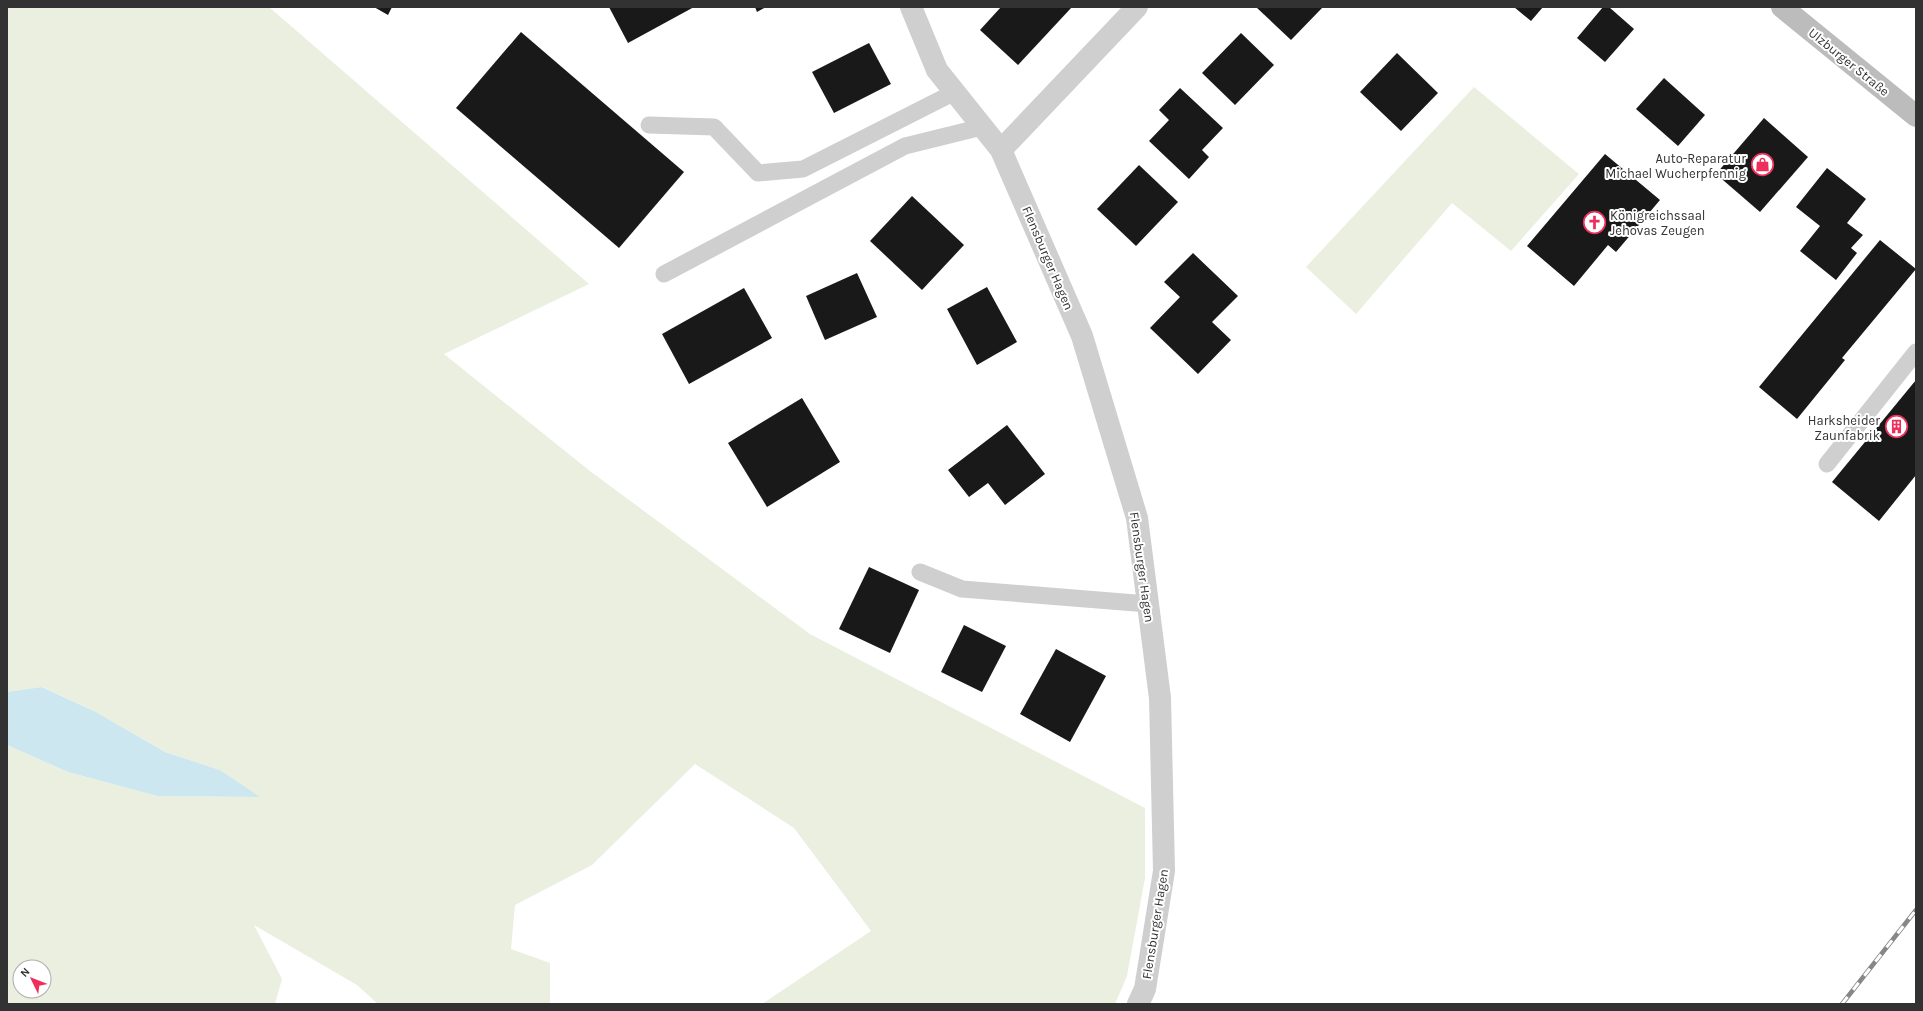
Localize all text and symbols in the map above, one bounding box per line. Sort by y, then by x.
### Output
street label: Ulzburger Straße [1806,25,1893,99]
place label: Auto-Reparatur Michael Wucherpfennig [1605,151,1747,181]
shop icon: Auto-Reparatur Michael Wucherpfennig [1749,152,1775,178]
street label: Flensburger Hagen [1019,204,1077,312]
place label: Königreichssaal Jehovas Zeugen [1610,208,1705,238]
church icon: Königreichssaal Jehovas Zeugen [1581,209,1607,235]
place label: Harksheider Zaunfabrik [1808,413,1880,443]
building icon: Harksheider Zaunfabrik [1883,414,1909,440]
street label: Flensburger Hagen [1127,511,1157,623]
street label: Flensburger Hagen [1139,868,1171,980]
north arrow [12,959,52,999]
text: N [18,965,32,980]

